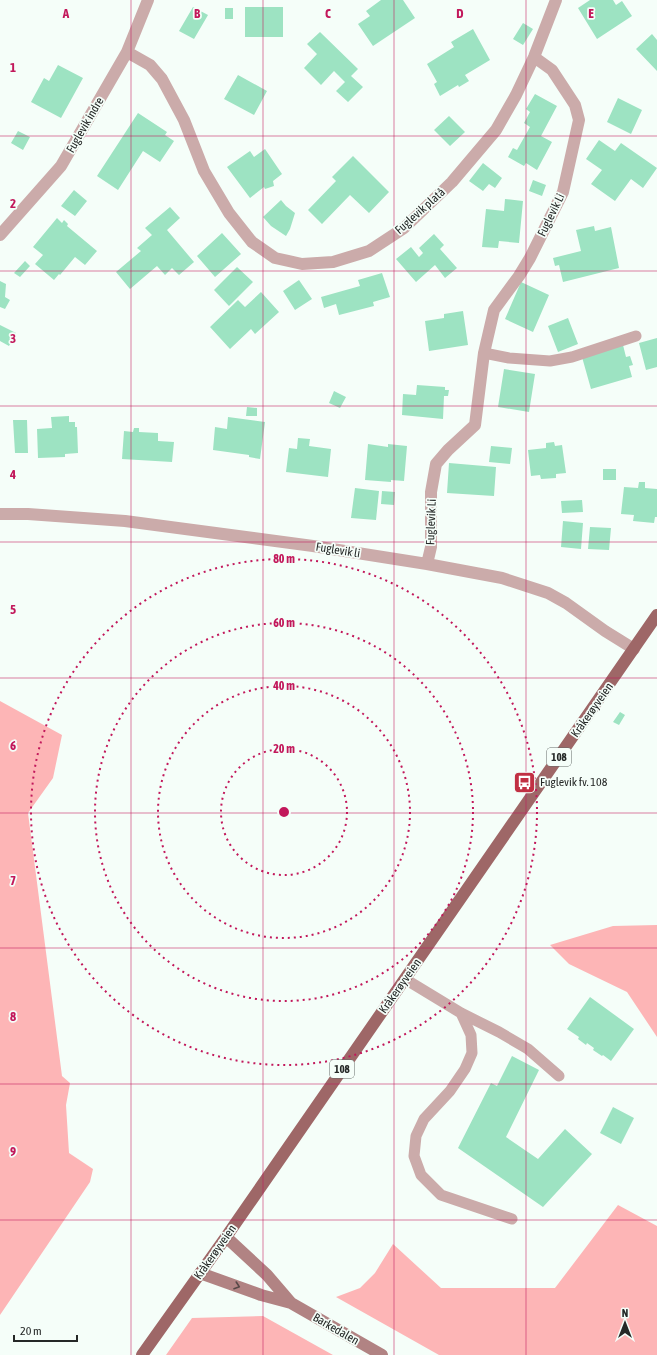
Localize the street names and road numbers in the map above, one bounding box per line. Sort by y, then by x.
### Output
street label: Fuglevik indre [63,95,107,155]
street label: Fuglevik platå [392,185,448,237]
street label: Fuglevik Li [535,191,567,239]
street label: Fuglevik Li [423,499,439,545]
street label: Fuglevik li [315,540,361,560]
street label: Kråkerøyveien [568,680,616,740]
road number: 108 [547,748,571,766]
street label: Kråkerøyveien [376,956,424,1016]
road number: 108 [330,1060,354,1078]
street label: Kråkerøyveien [191,1222,239,1282]
street label: Barkedalen [310,1310,362,1348]

